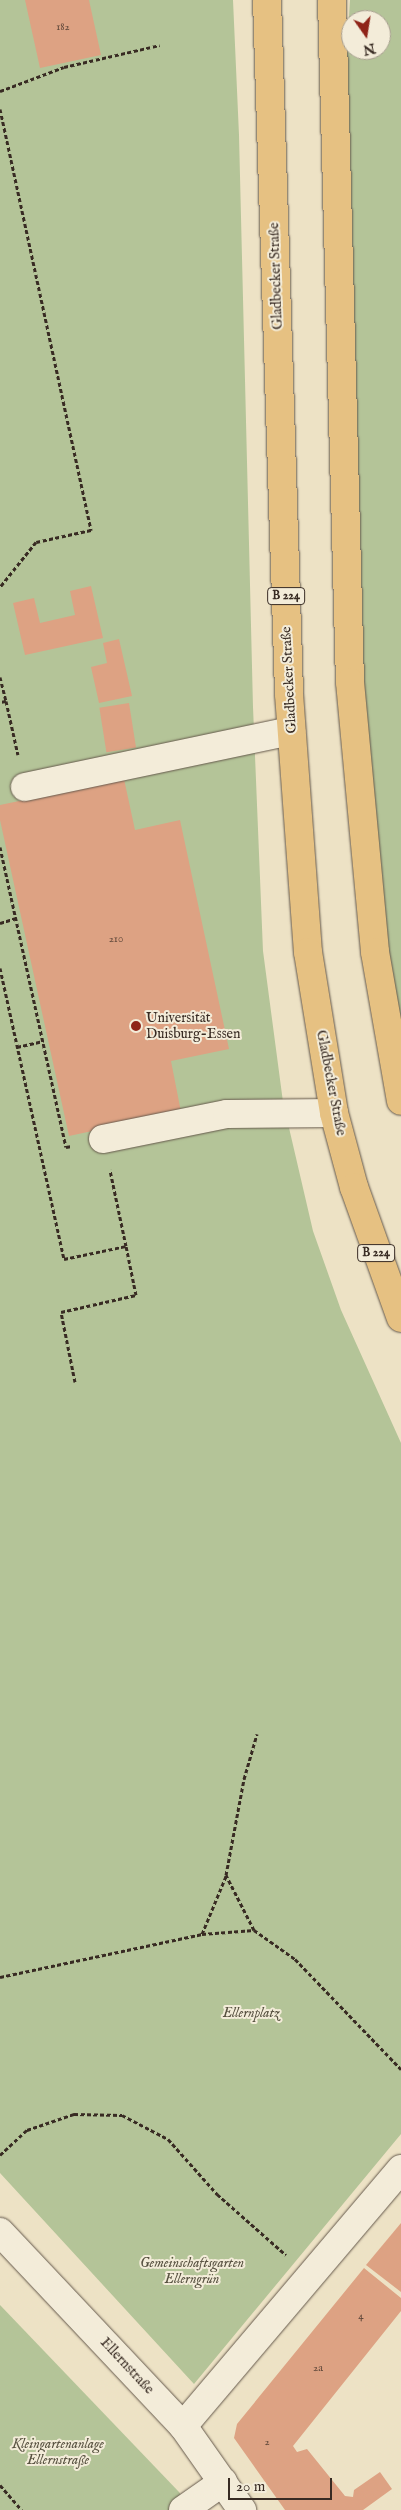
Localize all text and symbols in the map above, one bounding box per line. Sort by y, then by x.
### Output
north arrow [341,10,391,60]
house number: 182 [56,20,70,34]
text: N [361,39,377,59]
street label: Gladbecker Straße [266,222,286,330]
road number: B 224 [266,586,306,606]
street label: Gladbecker Straße [278,626,300,734]
house number: 210 [109,932,123,946]
place label: Universität Duisburg-Essen [146,1010,241,1042]
marker: Universität Duisburg-Essen [130,1020,142,1032]
street label: Gladbecker Straße [313,1029,349,1137]
road number: B 224 [356,1244,396,1262]
park label: Ellernplatz [223,2005,279,2021]
park label: Gemeinschaftsgarten Ellerngrün [140,2255,244,2288]
house number: 4 [358,2309,364,2323]
street label: Ellernstraße [97,2334,157,2398]
house number: 2a [313,2361,323,2375]
house number: 2 [264,2435,270,2449]
park label: Kleingartenanlage Ellernstraße [12,2436,104,2468]
scale bar [231,2468,335,2500]
text: 20 m [236,2477,265,2496]

